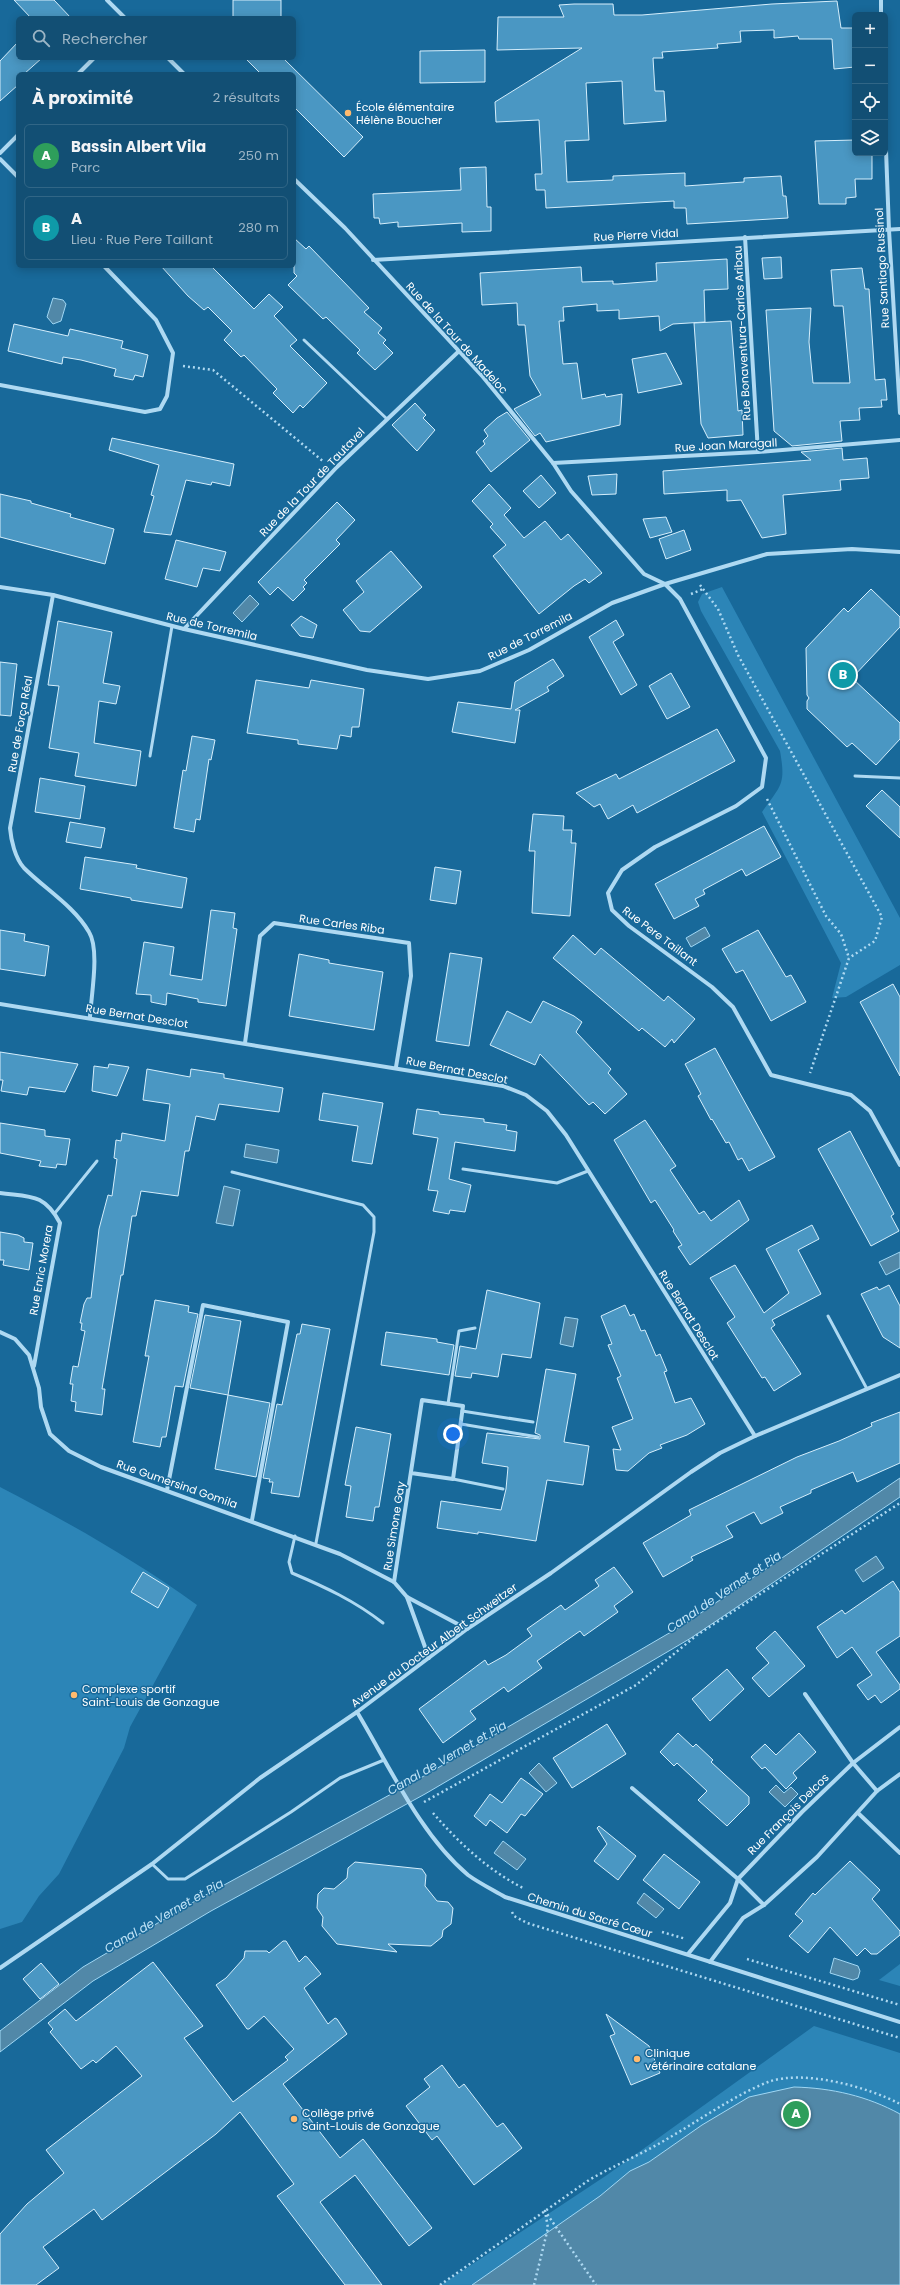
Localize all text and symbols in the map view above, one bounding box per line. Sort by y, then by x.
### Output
map controls [852,12,888,156]
button: + [852,12,888,48]
search box [16,16,296,60]
icon: search [30,27,52,49]
text: Rechercher [62,28,148,49]
button: − [852,48,888,84]
button: locate [852,84,888,120]
text: À proximité [32,86,133,110]
text: 2 résultats [213,88,280,107]
place label: École élémentaire Hélène Boucher [356,99,455,128]
marker: École élémentaire Hélène Boucher [343,108,353,118]
button: layers [852,120,888,156]
text: Bassin Albert Vila [71,136,206,157]
text: A [41,146,51,165]
text: 250 m [238,146,279,165]
text: Parc [71,158,100,177]
street label: Rue Santiago Russinol [871,207,893,329]
text: A [71,208,82,229]
text: B [42,218,50,237]
text: 280 m [238,218,279,237]
street label: Rue Pierre Vidal [593,225,679,245]
text: Lieu · Rue Pere Taillant [71,230,213,249]
street label: Rue Bonaventura-Carlos Aribau [729,245,755,421]
street label: Rue de la Tour de Madeloc [402,279,512,398]
street label: Rue de la Tour de Tautavel [256,424,368,540]
street label: Rue Joan Maragall [674,434,778,456]
street label: Rue de Torremila [165,608,259,644]
street label: Rue de Torremila [485,608,575,664]
pin: B [830,660,856,690]
street label: Rue de Força Réal [4,674,36,774]
street label: Rue Pere Taillant [619,902,701,970]
street label: Rue Carles Riba [298,910,386,938]
street label: Rue Bernat Desclot [85,1000,189,1032]
street label: Rue Bernat Desclot [405,1052,509,1088]
street label: Rue Enric Morera [25,1224,57,1316]
street label: Rue Bernat Desclot [655,1267,723,1363]
your location [443,1424,463,1444]
street label: Rue Gumersind Gomila [114,1456,240,1512]
street label: Rue Simone Gay [379,1480,409,1572]
water label: Canal de Vernet et Pia [663,1547,785,1636]
street label: Avenue du Docteur Albert Schweitzer [348,1579,520,1711]
place label: Complexe sportif Saint-Louis de Gonzague [82,1681,220,1710]
marker: Complexe sportif Saint-Louis de Gonzague [69,1690,79,1700]
water label: Canal de Vernet et Pia [384,1716,510,1799]
street label: Rue François Delcos [744,1769,833,1858]
water label: Canal de Vernet et Pia [101,1874,227,1957]
street label: Chemin du Sacré Cœur [526,1888,654,1942]
place label: Clinique vétérinaire catalane [645,2045,756,2074]
marker: Clinique vétérinaire catalane [632,2054,642,2064]
pin: A [783,2099,809,2129]
place label: Collège privé Saint-Louis de Gonzague [302,2105,440,2134]
marker: Collège privé Saint-Louis de Gonzague [289,2114,299,2124]

